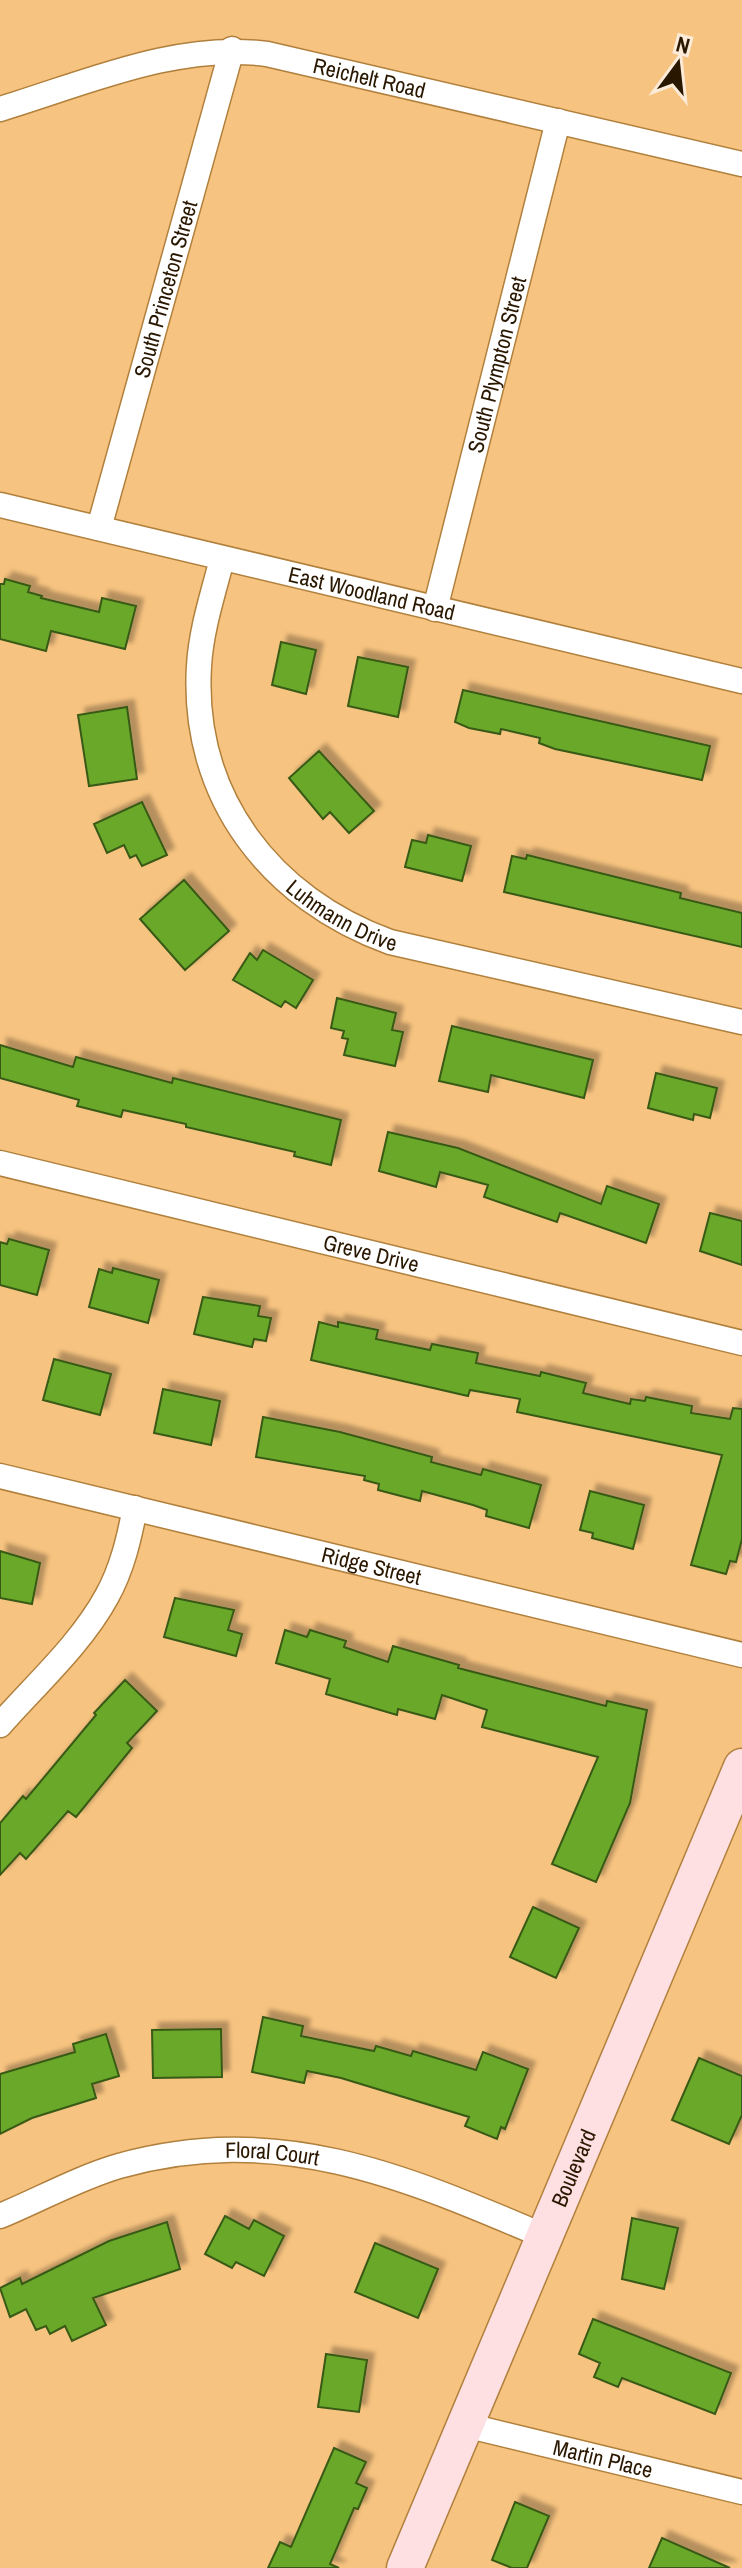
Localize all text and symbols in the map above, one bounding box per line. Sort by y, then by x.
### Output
north arrow [638,24,718,104]
text: N [673,29,693,61]
street label: Reichelt Road [310,50,428,105]
street label: South Princeton Street [126,197,204,381]
street label: South Plympton Street [460,273,533,456]
street label: East Woodland Road [285,559,458,627]
street label: Luhmann Drive [280,872,400,958]
street label: Greve Drive [320,1227,422,1279]
street label: Ridge Street [319,1539,424,1592]
street label: Boulevard [544,2125,603,2211]
street label: Floral Court [225,2135,322,2173]
street label: Martin Place [550,2432,656,2485]

